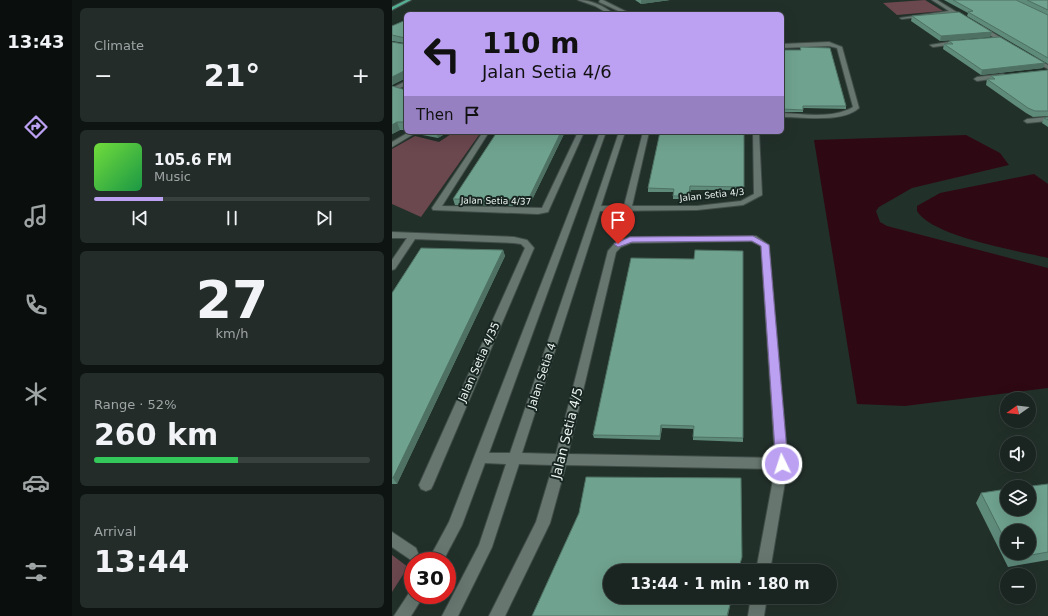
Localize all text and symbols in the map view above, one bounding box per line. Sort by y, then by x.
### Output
text: 110 m [482,27,579,60]
icon: left [416,28,468,80]
text: 13:43 [7,31,65,52]
text: Climate [94,38,144,53]
text: 21° [204,58,260,93]
text: Jalan Setia 4/6 [482,61,612,82]
text: − [94,63,112,88]
text: + [352,63,370,88]
icon: arrive [461,104,483,126]
text: Then [416,106,453,124]
icon: directions [22,113,50,141]
text: 105.6 FM [154,151,232,169]
text: Music [154,169,191,184]
street label: Jalan Setia 4/3 [678,187,745,203]
street label: Jalan Setia 4/37 [460,195,531,207]
icon: music [22,202,50,230]
pin [601,203,635,244]
icon: previous [129,207,151,229]
icon: pause [221,207,243,229]
icon: next [313,207,335,229]
icon: arrive [607,209,629,231]
text: 27 [196,270,268,330]
icon: phone [22,291,50,319]
street label: Jalan Setia 4/35 [455,320,502,405]
text: km/h [216,326,248,341]
street label: Jalan Setia 4 [525,341,559,412]
icon: climate [22,380,50,408]
street label: Jalan Setia 4/5 [548,386,586,481]
north arrow [1000,392,1036,428]
map controls [1000,392,1036,604]
text: Range · 52% [94,397,177,412]
text: 260 km [94,417,218,452]
button: sound [1000,436,1036,472]
position arrow [761,443,803,485]
icon: car [22,469,50,497]
button: layers [1000,480,1036,516]
text: Arrival [94,524,136,539]
button: + [1000,524,1036,560]
text: 13:44 [94,544,190,579]
speed limit sign: 30 [404,552,456,604]
icon: filters [22,558,50,586]
button: − [1000,568,1036,604]
text: 13:44 · 1 min · 180 m [630,575,810,593]

